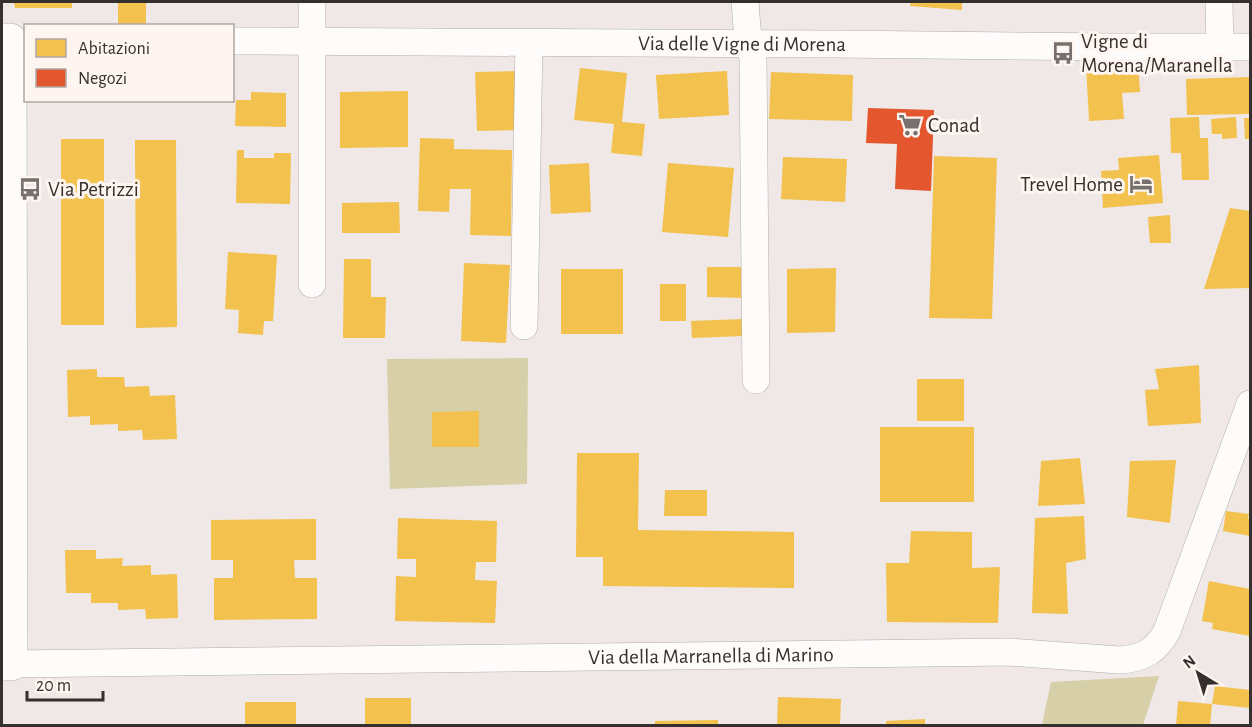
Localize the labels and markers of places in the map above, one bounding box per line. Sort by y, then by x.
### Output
place label: Vigne di Morena/Maranella [1081,31,1233,76]
bus stop icon: Vigne di Morena/Maranella [1050,40,1076,66]
supermarket icon: Conad [897,112,923,138]
place label: Conad [928,115,980,136]
hotel icon: Trevel Home [1128,171,1154,197]
place label: Trevel Home [1020,174,1123,195]
bus stop icon: Via Petrizzi [17,176,43,202]
place label: Via Petrizzi [48,179,139,200]

